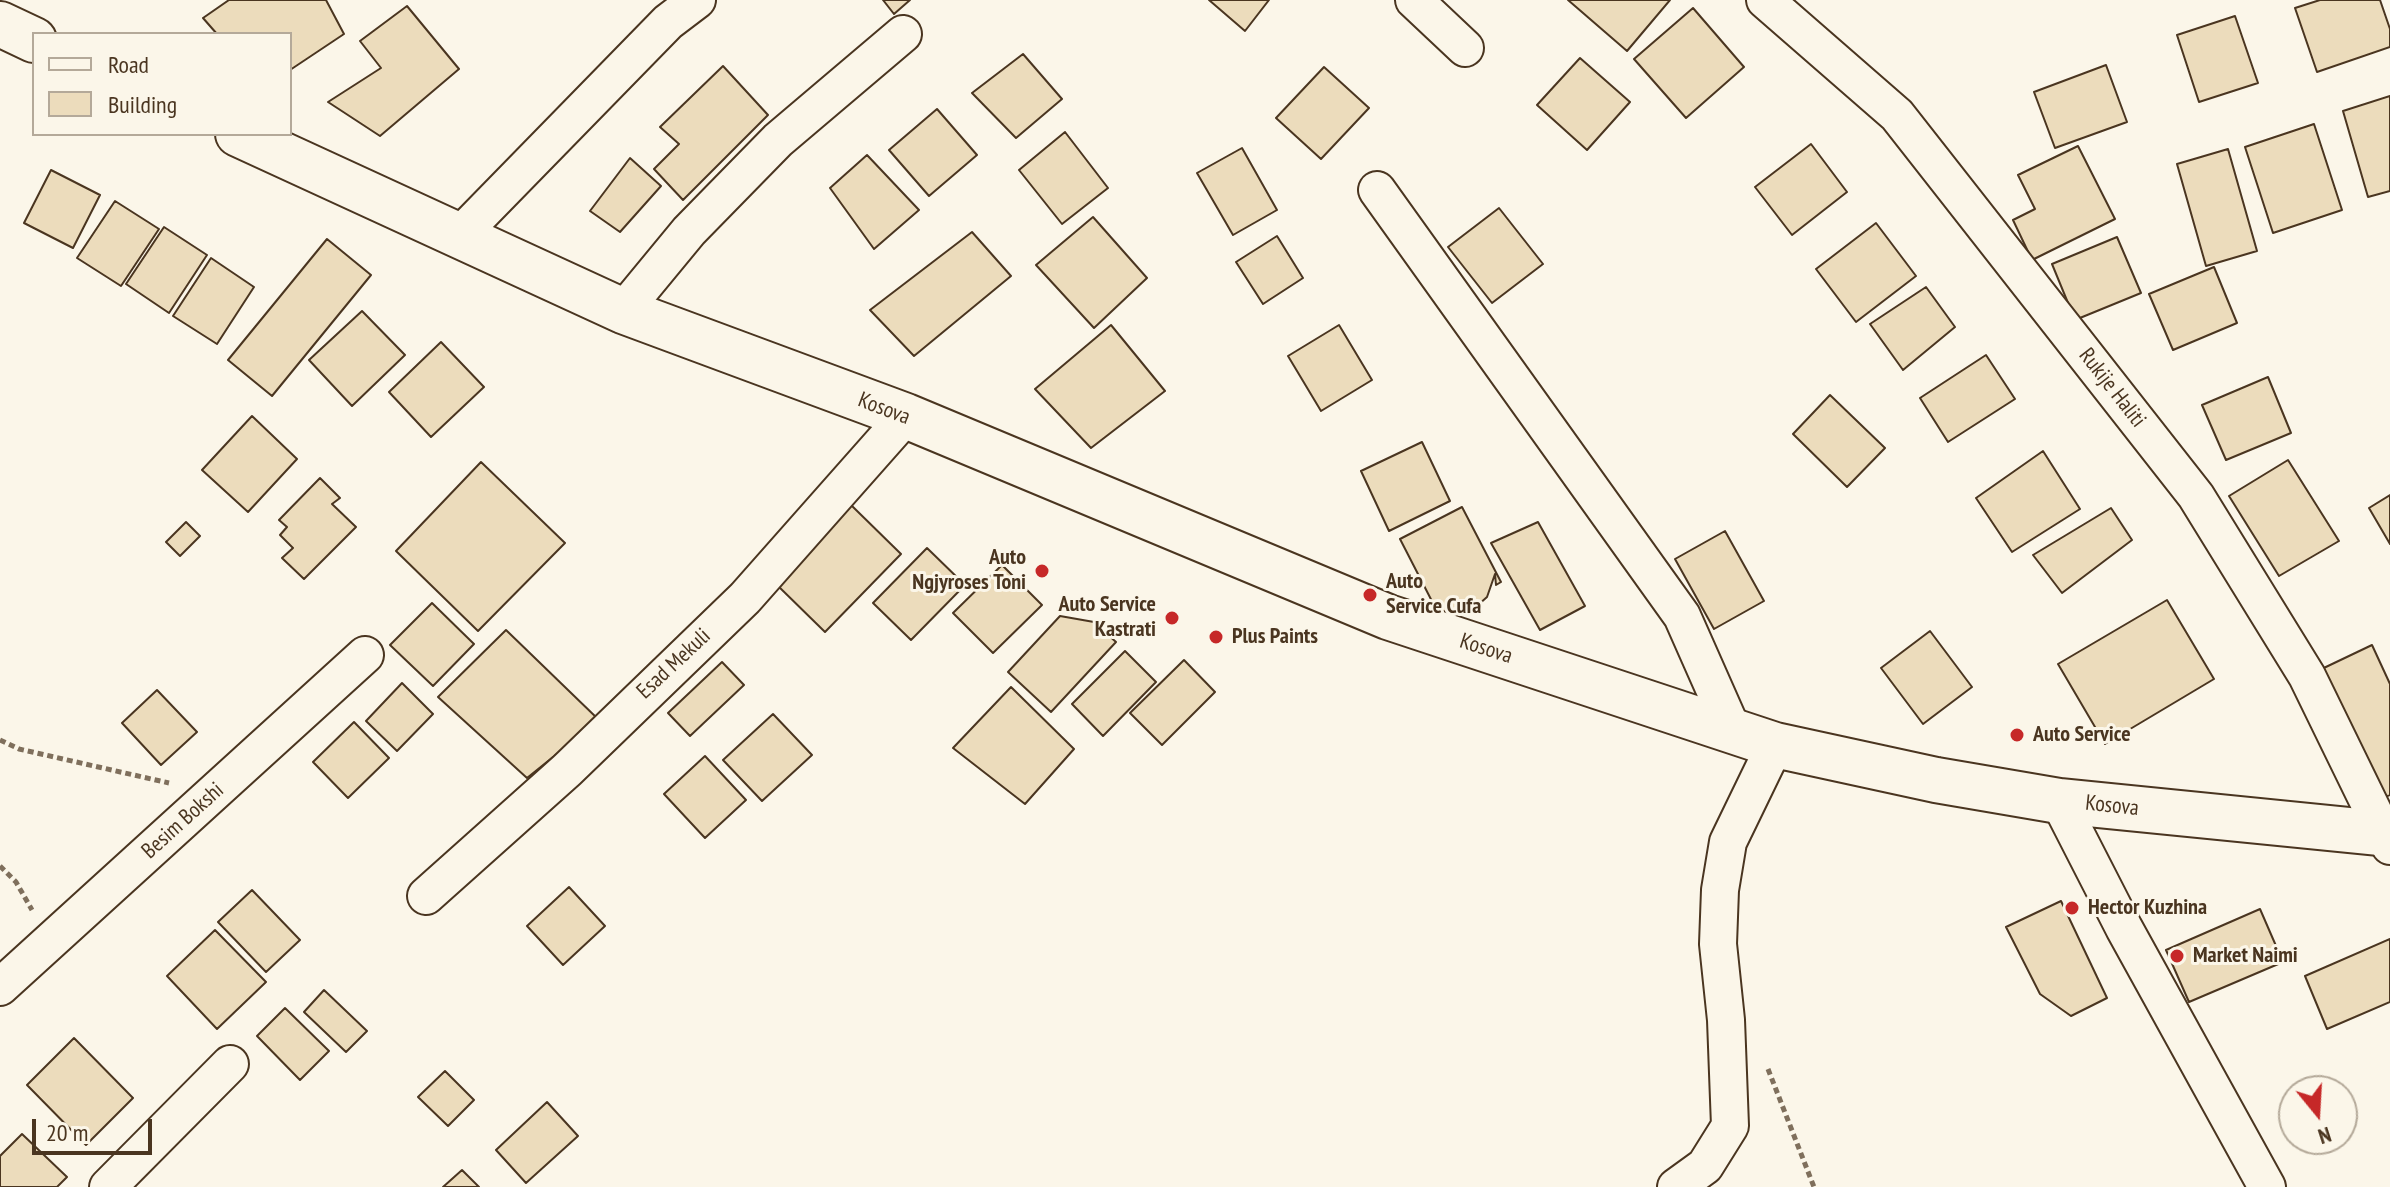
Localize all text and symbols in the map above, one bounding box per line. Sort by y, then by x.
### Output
legend [32,32,292,136]
text: Road [108,49,149,80]
text: Building [108,89,177,120]
street label: Rukije Haliti [2073,343,2151,433]
street label: Kosova [854,387,914,431]
place label: Auto Ngjyroses Toni [912,545,1026,596]
marker: Auto Ngjyroses Toni [1033,562,1051,580]
place label: Auto Service Cufa [1386,569,1481,620]
marker: Auto Service Cufa [1361,586,1379,604]
place label: Auto Service Kastrati [1058,592,1156,644]
marker: Auto Service Kastrati [1163,609,1181,627]
street label: Esad Mekuli [632,623,716,705]
place label: Plus Paints [1232,624,1318,650]
marker: Plus Paints [1207,628,1225,646]
street label: Kosova [1456,628,1516,670]
place label: Auto Service [2033,722,2131,748]
marker: Auto Service [2008,726,2026,744]
street label: Besim Bokshi [137,777,229,865]
street label: Kosova [2084,790,2140,822]
place label: Hector Kuzhina [2088,895,2207,921]
marker: Hector Kuzhina [2063,899,2081,917]
place label: Market Naimi [2193,943,2298,969]
marker: Market Naimi [2168,947,2186,965]
north arrow [2278,1075,2358,1155]
scale bar [36,1103,156,1153]
text: 20 m [46,1117,88,1148]
text: N [2315,1121,2335,1151]

